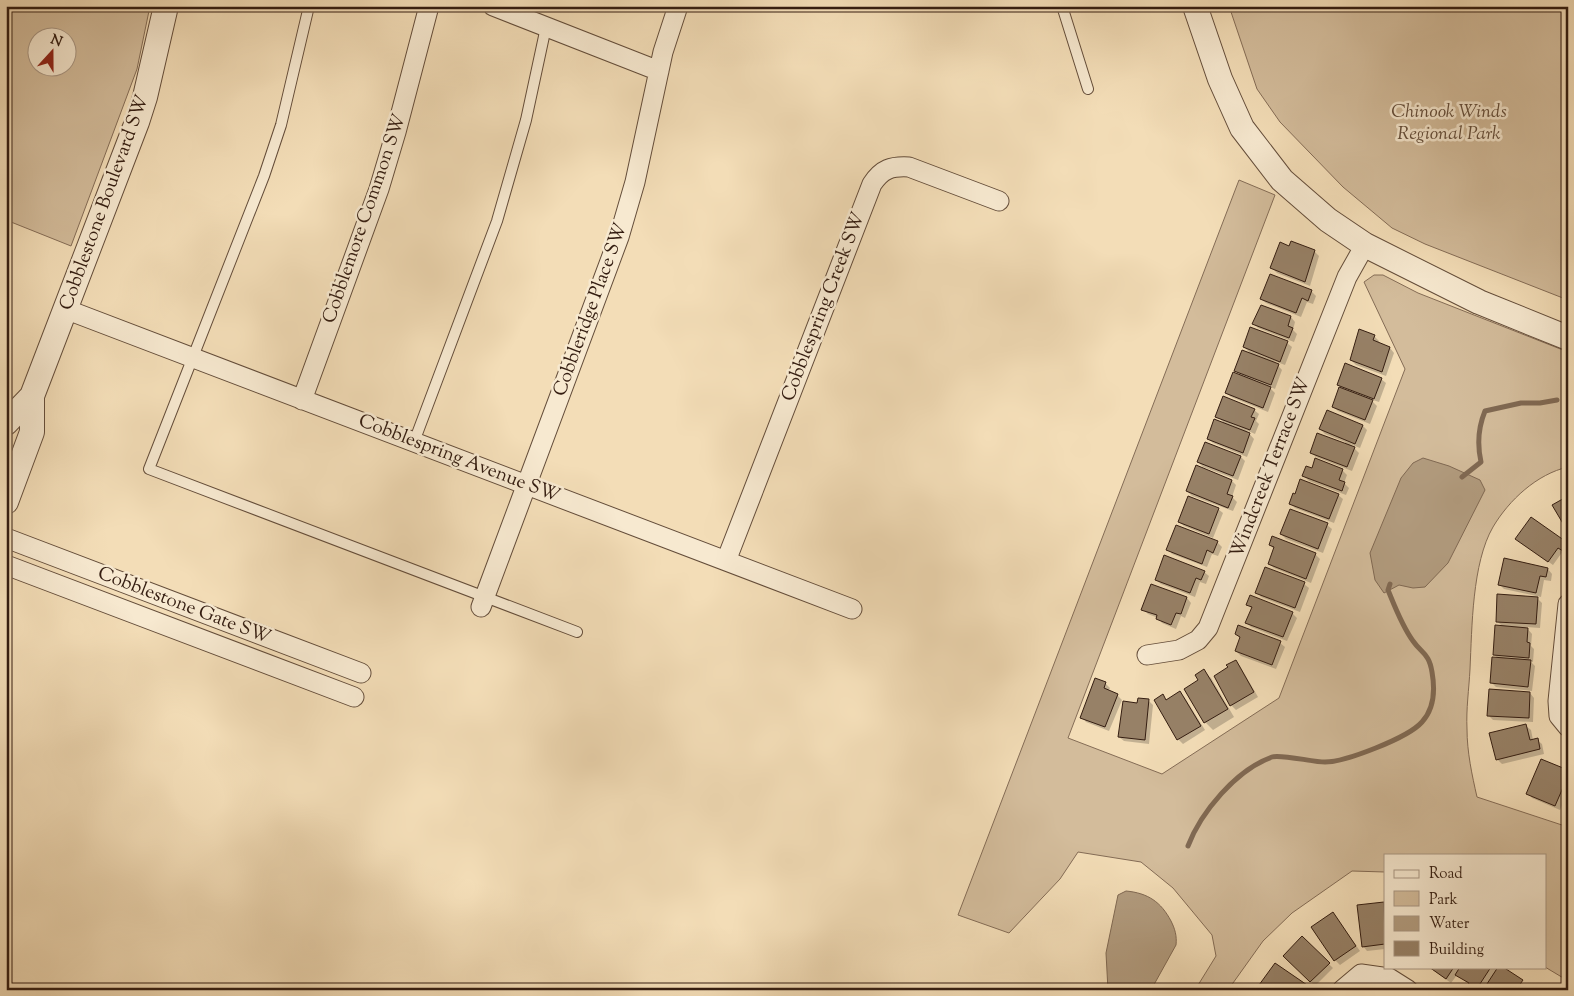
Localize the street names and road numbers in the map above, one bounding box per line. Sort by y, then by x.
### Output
street label: Cobblestone Boulevard SW [53,92,157,314]
street label: Cobblemore Common SW [316,111,414,327]
street label: Cobblespring Creek SW [775,208,873,406]
street label: Cobbleridge Place SW [547,220,635,400]
street label: Windcreek Terrace SW [1224,374,1318,562]
street label: Cobblespring Avenue SW [354,408,564,510]
street label: Cobblestone Gate SW [94,561,274,651]

